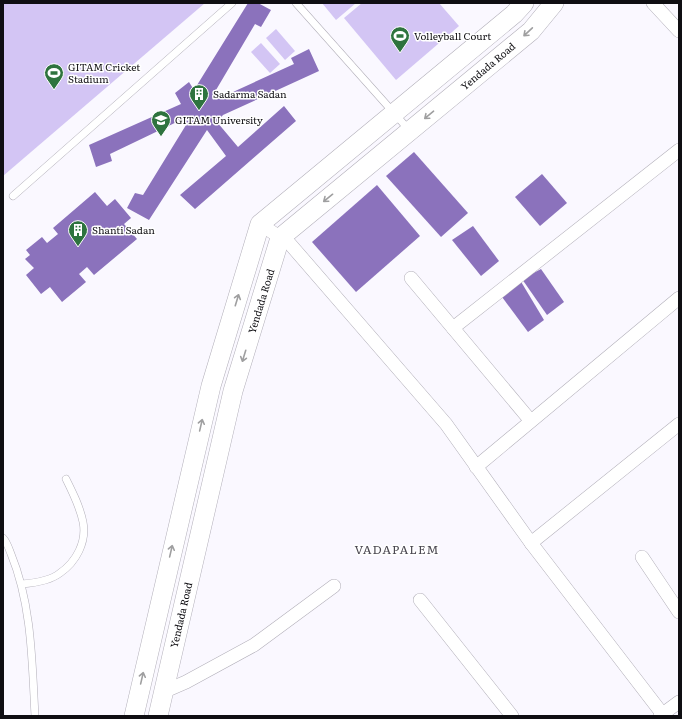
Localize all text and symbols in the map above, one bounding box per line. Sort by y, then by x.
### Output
sports icon: Volleyball Court [389,25,411,53]
one-way arrow [524,27,534,36]
place label: Volleyball Court [414,28,491,43]
street label: Yendada Road [457,38,518,93]
place label: GITAM Cricket Stadium [68,59,140,86]
sports icon: GITAM Cricket Stadium [43,62,65,90]
building icon: Sadarma Sadan [188,83,210,111]
place label: Sadarma Sadan [213,86,287,101]
school or university icon: GITAM University [150,109,172,137]
one-way arrow [423,111,434,120]
place label: GITAM University [175,112,263,127]
one-way arrow [323,194,334,202]
building icon: Shanti Sadan [67,219,89,247]
place label: Shanti Sadan [92,222,155,237]
street label: Yendada Road [244,267,278,335]
one-way arrow [234,293,241,306]
one-way arrow [240,349,247,362]
one-way arrow [198,419,206,432]
district label: VADAPALEM [354,540,440,558]
one-way arrow [168,545,176,558]
street label: Yendada Road [166,581,195,649]
one-way arrow [139,672,147,685]

